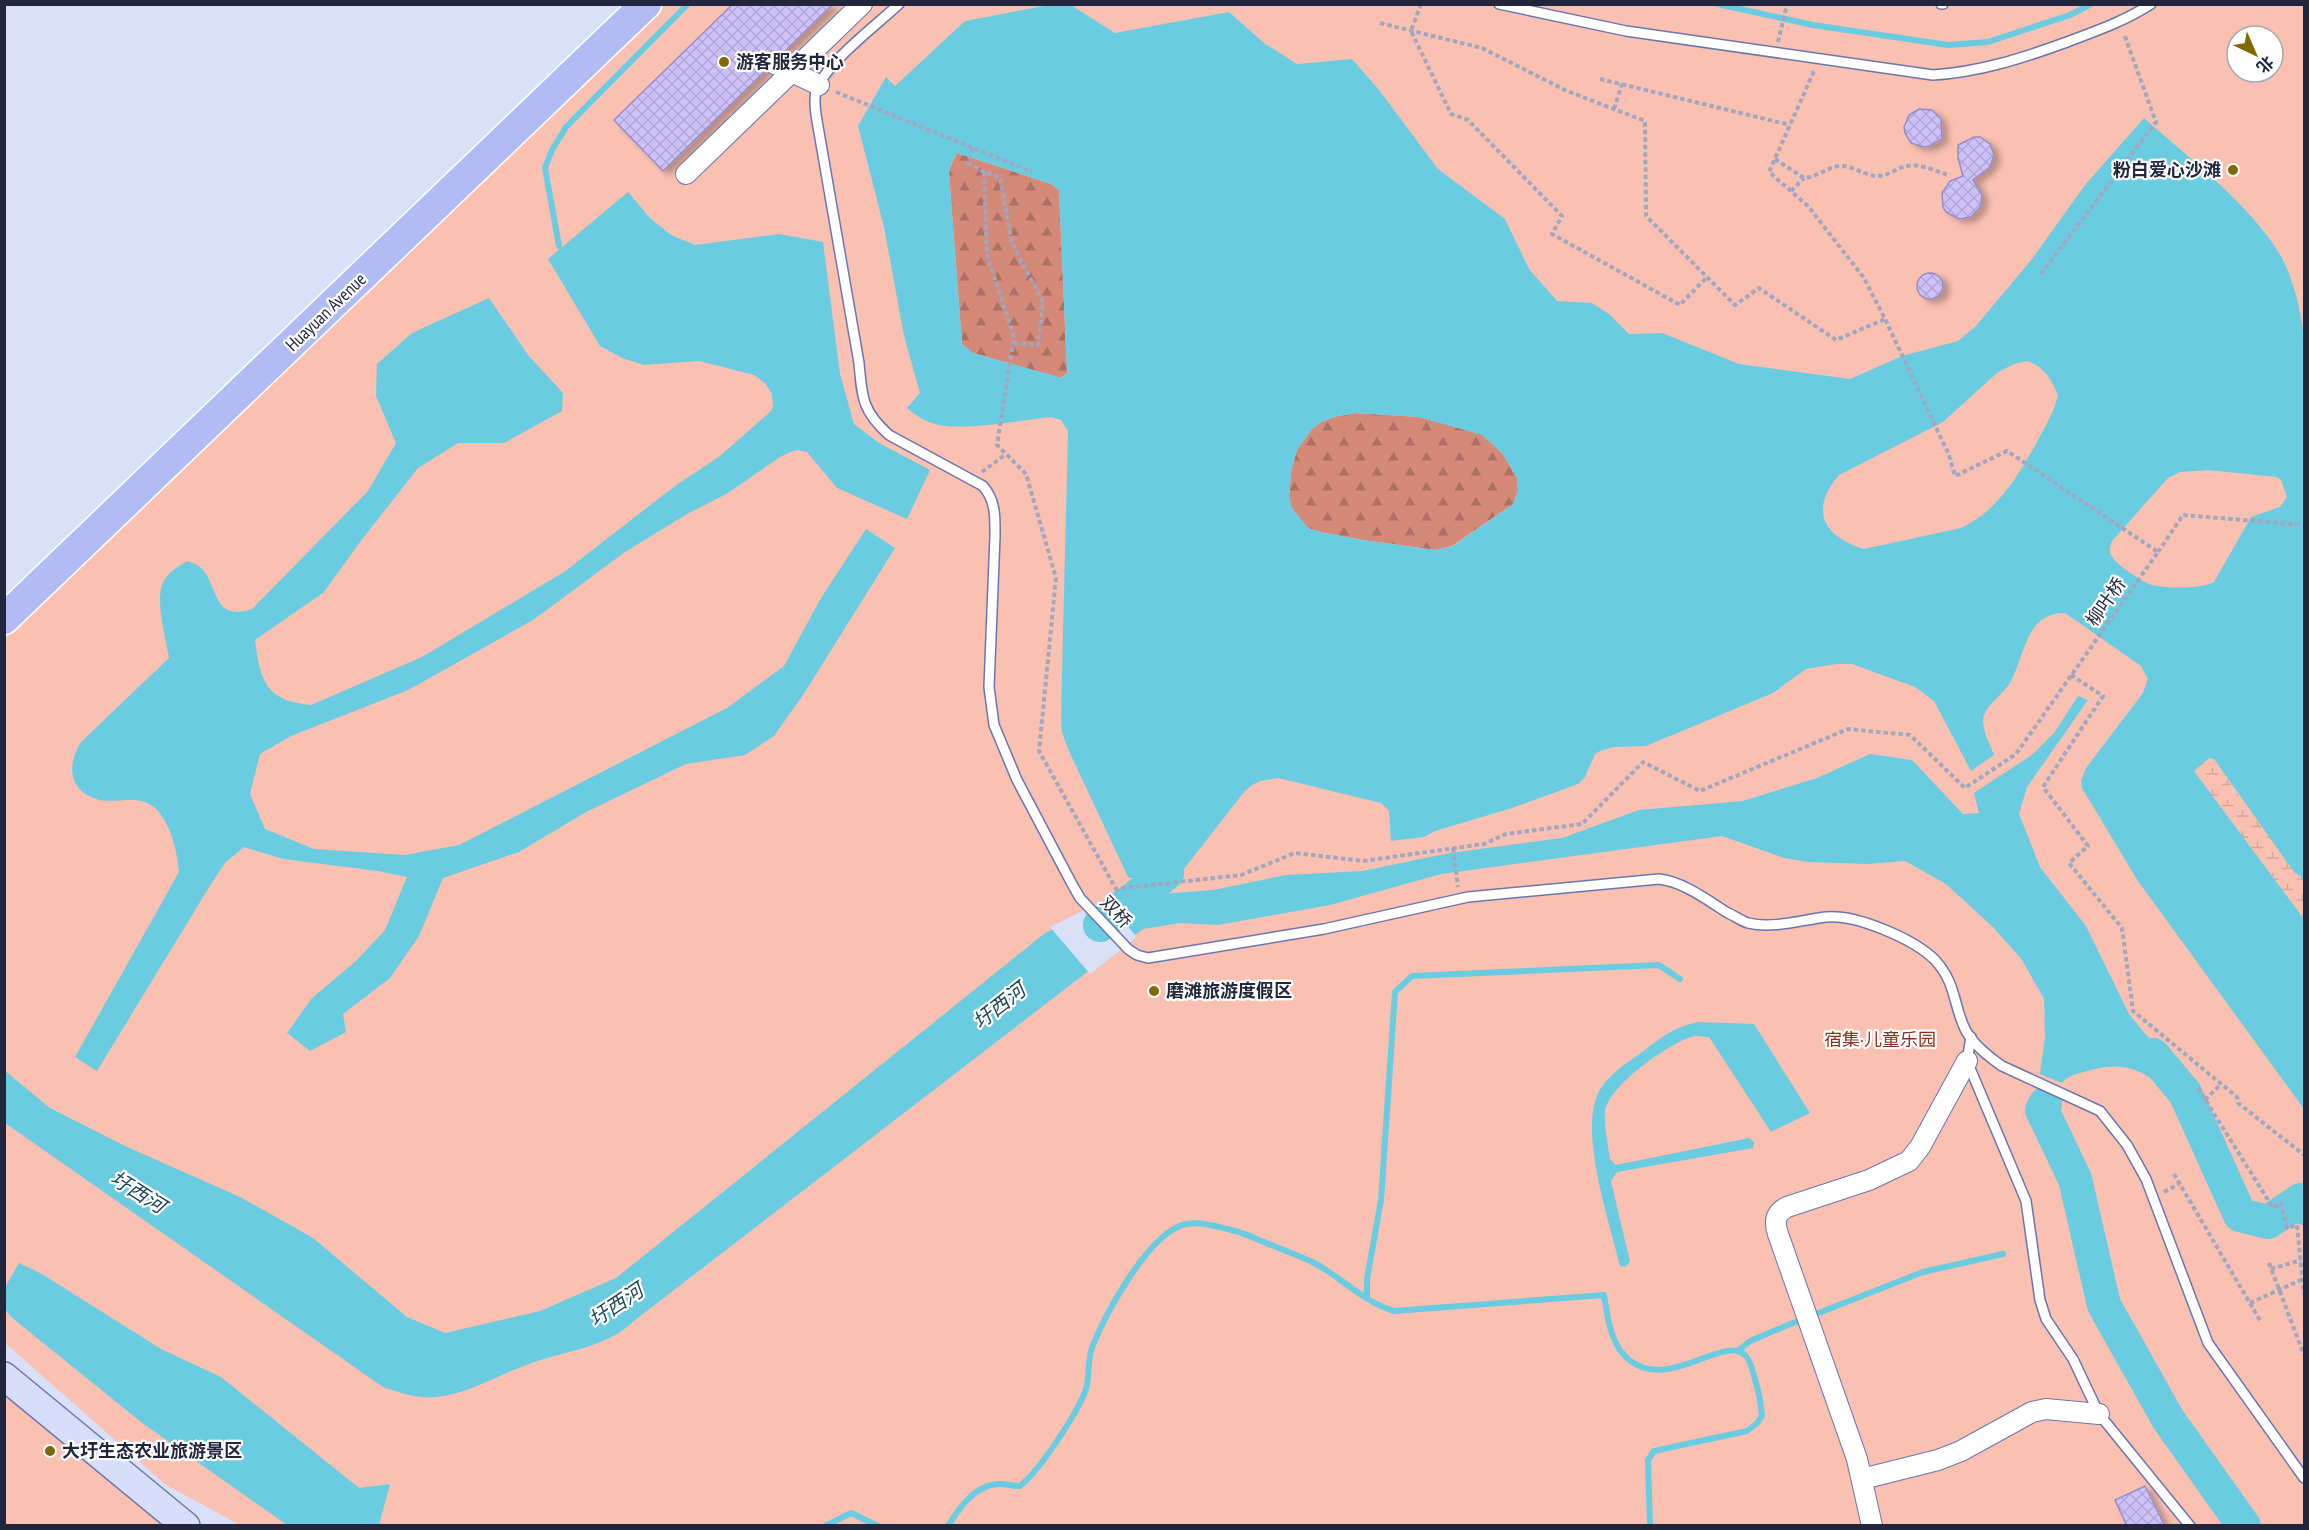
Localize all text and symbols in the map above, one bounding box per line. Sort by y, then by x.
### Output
north arrow [2225,24,2285,84]
place label: 游客服务中心 [736,50,844,73]
text: 北 [2253,52,2278,78]
marker: 游客服务中心 [717,55,731,69]
place label: 粉白爱心沙滩 [2113,158,2221,181]
marker: 粉白爱心沙滩 [2226,163,2240,177]
street label: Huayuan Avenue [281,268,371,356]
street label: 柳叶桥 [2081,573,2130,630]
street label: 双桥 [1096,891,1137,933]
water label: 圩西河 [967,975,1034,1035]
place label: 磨滩旅游度假区 [1166,979,1292,1002]
marker: 磨滩旅游度假区 [1147,984,1161,998]
park label: 宿集·儿童乐园 [1824,1028,1936,1051]
water label: 圩西河 [106,1165,174,1221]
water label: 圩西河 [584,1275,651,1333]
place label: 大圩生态农业旅游景区 [62,1439,242,1462]
marker: 大圩生态农业旅游景区 [43,1444,57,1458]

